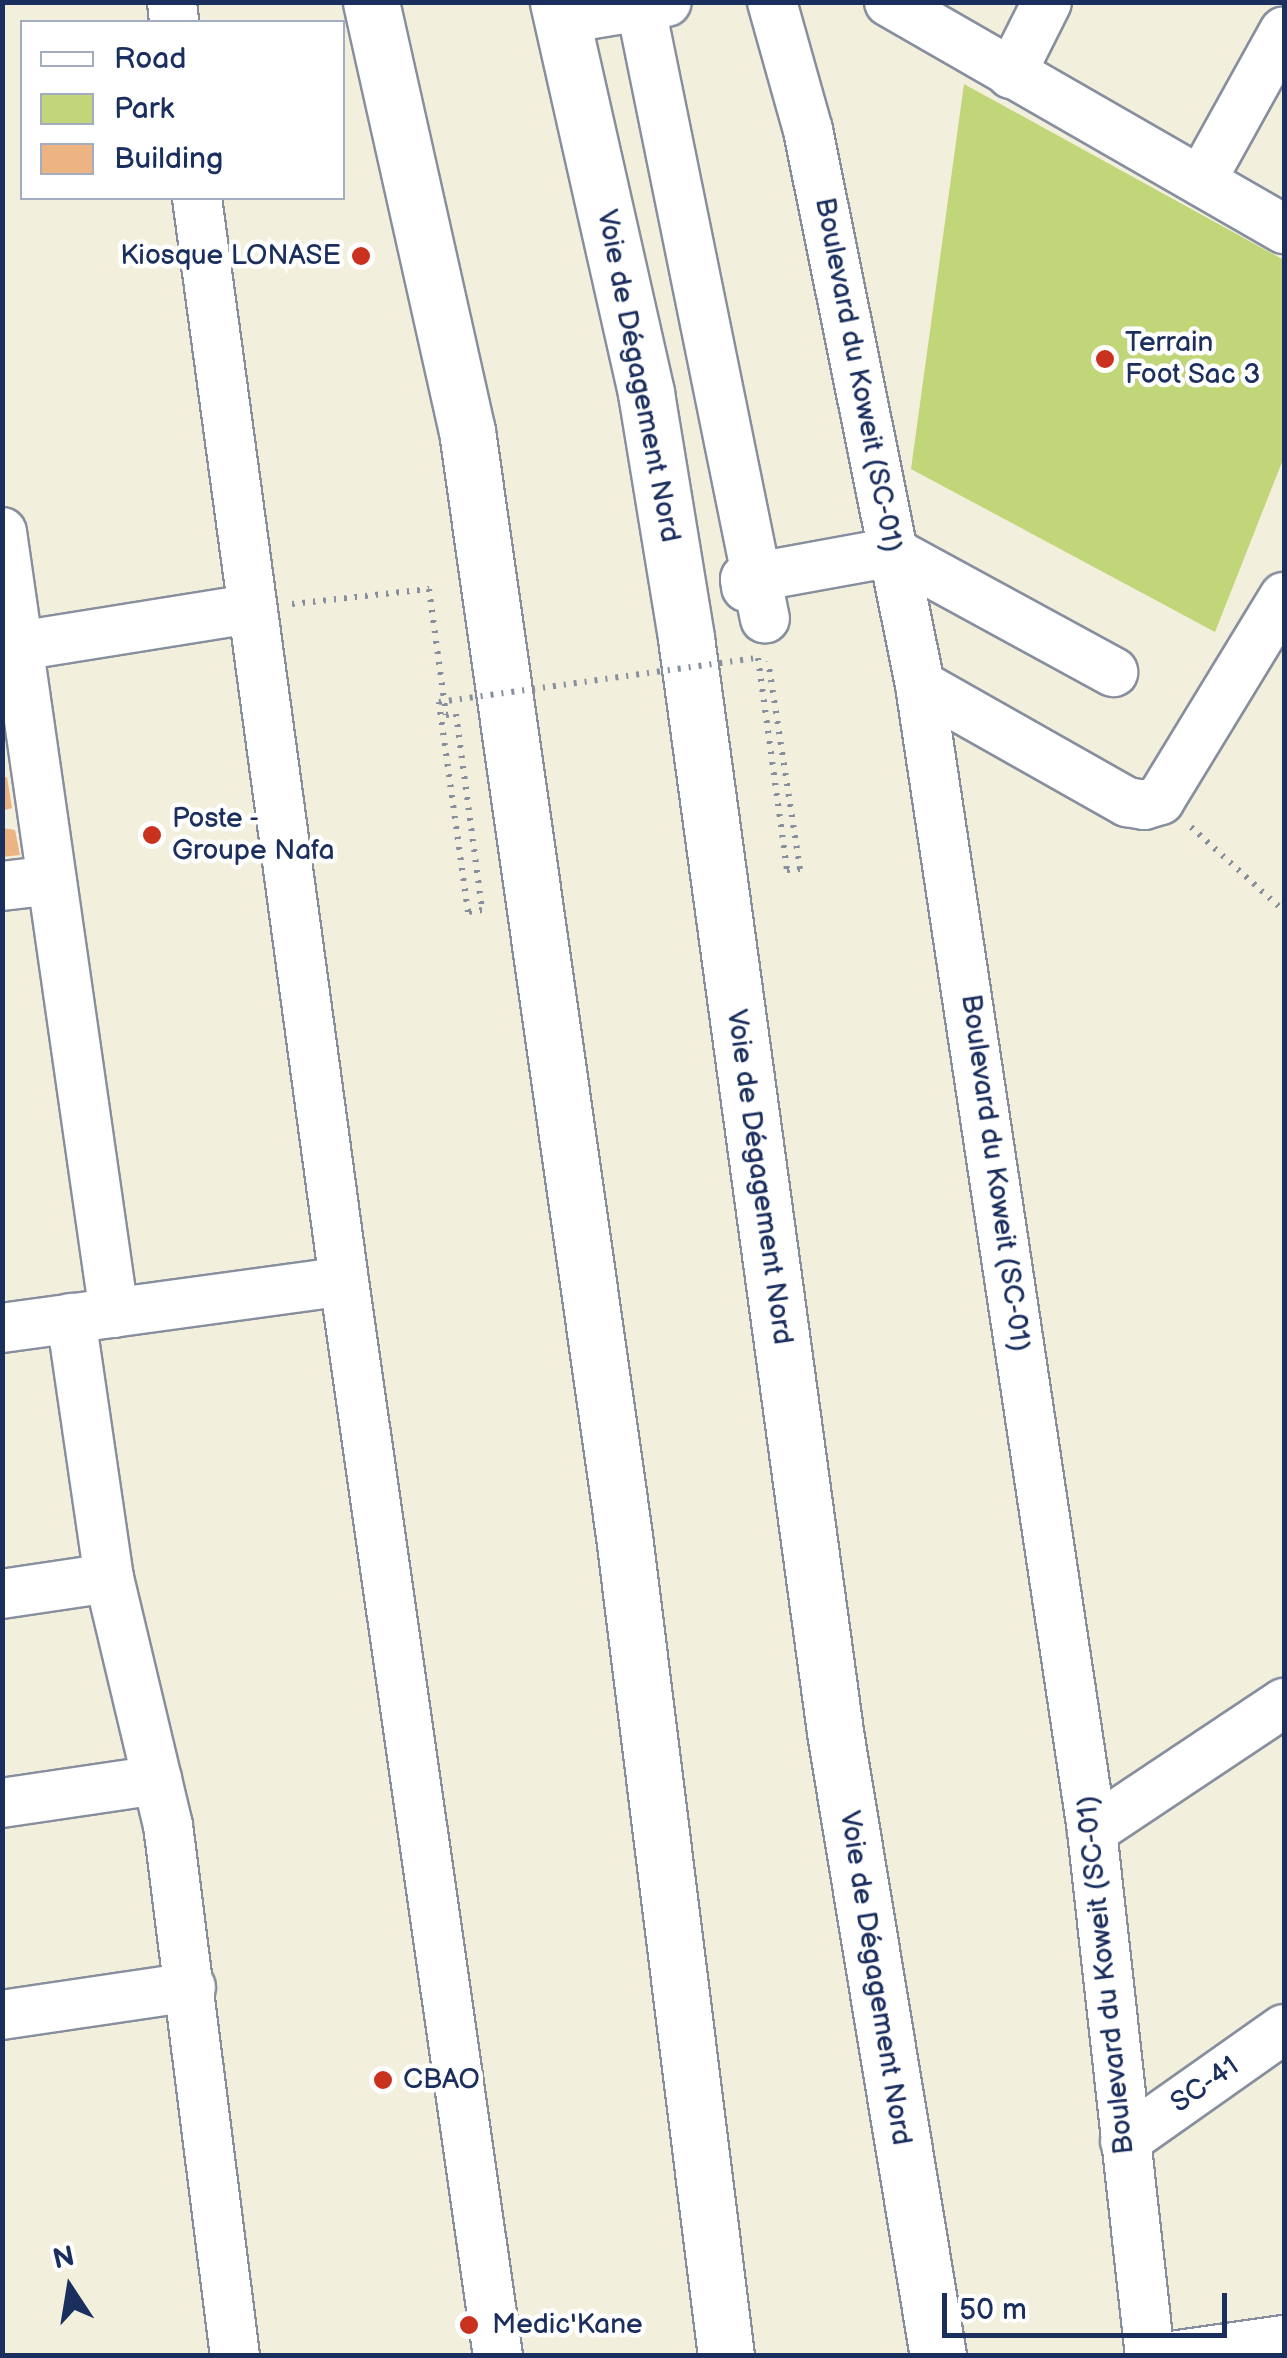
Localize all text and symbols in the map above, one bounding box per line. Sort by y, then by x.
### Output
legend [20,20,345,200]
text: Road [114,41,187,77]
text: Park [114,91,174,127]
text: Building [114,141,223,177]
street label: Boulevard du Koweit (SC-01) [807,195,909,555]
street label: Voie de Dégagement Nord [589,207,687,545]
place label: Kiosque LONASE [120,239,341,273]
marker: Kiosque LONASE [350,245,372,267]
place label: Terrain Foot Sac 3 [1125,326,1261,392]
marker: Terrain Foot Sac 3 [1094,348,1116,370]
place label: Poste - Groupe Nafa [172,802,335,868]
marker: Poste - Groupe Nafa [141,824,163,846]
street label: Boulevard du Koweit (SC-01) [953,992,1037,1354]
street label: Voie de Dégagement Nord [719,1007,799,1347]
street label: Boulevard du Koweit (SC-01) [1070,1794,1142,2156]
street label: Voie de Dégagement Nord [832,1808,918,2148]
street label: SC-41 [1165,2050,1245,2120]
place label: CBAO [403,2063,480,2097]
marker: CBAO [372,2069,394,2091]
north arrow [20,2238,120,2338]
text: N [50,2240,77,2276]
scale bar [947,2273,1232,2335]
text: 50 m [959,2292,1027,2328]
place label: Medic'Kane [492,2308,643,2342]
marker: Medic'Kane [456,2312,482,2338]

